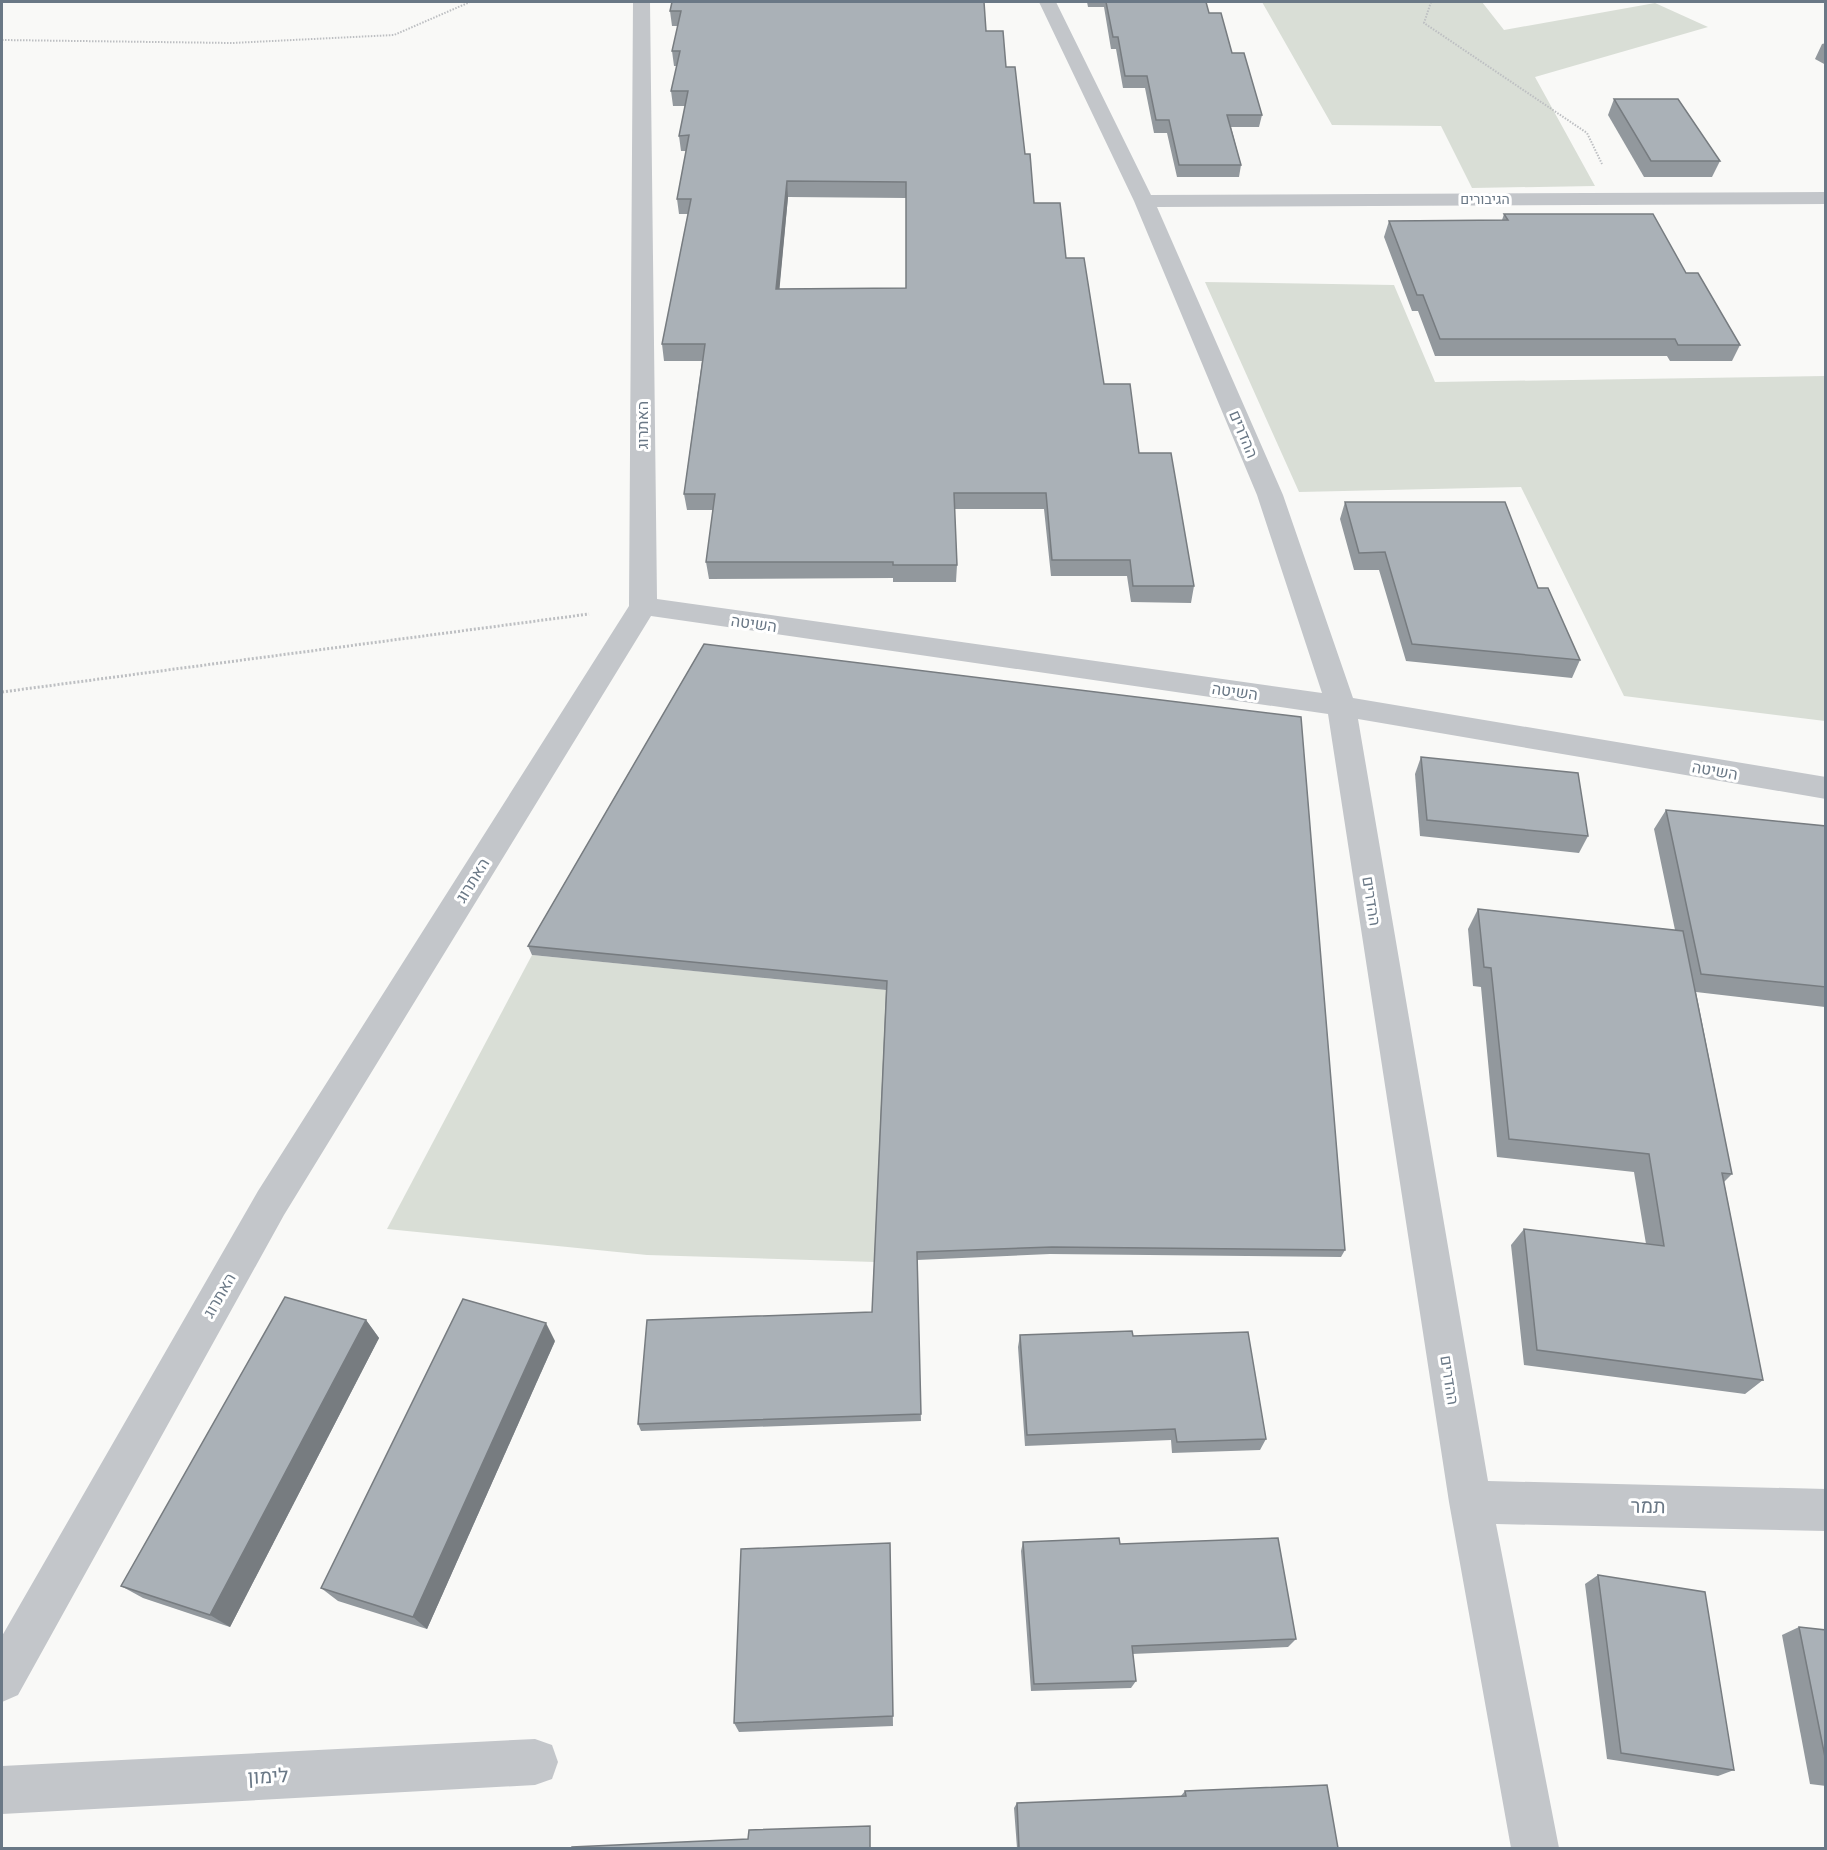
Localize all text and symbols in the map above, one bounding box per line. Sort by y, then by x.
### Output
street label: הגיבורים [1460,190,1510,208]
street label: האתרוג [632,401,652,449]
street label: ההדרים [1225,407,1263,461]
street label: השיטה [730,610,778,636]
street label: השיטה [1211,678,1259,704]
street label: השיטה [1691,756,1739,784]
street label: האתרוג [451,854,493,906]
street label: ההדרים [1358,875,1386,927]
street label: האתרוג [198,1269,240,1321]
street label: ההדרים [1436,1354,1464,1406]
street label: תמר [1630,1493,1666,1519]
street label: לימון [247,1762,289,1790]

